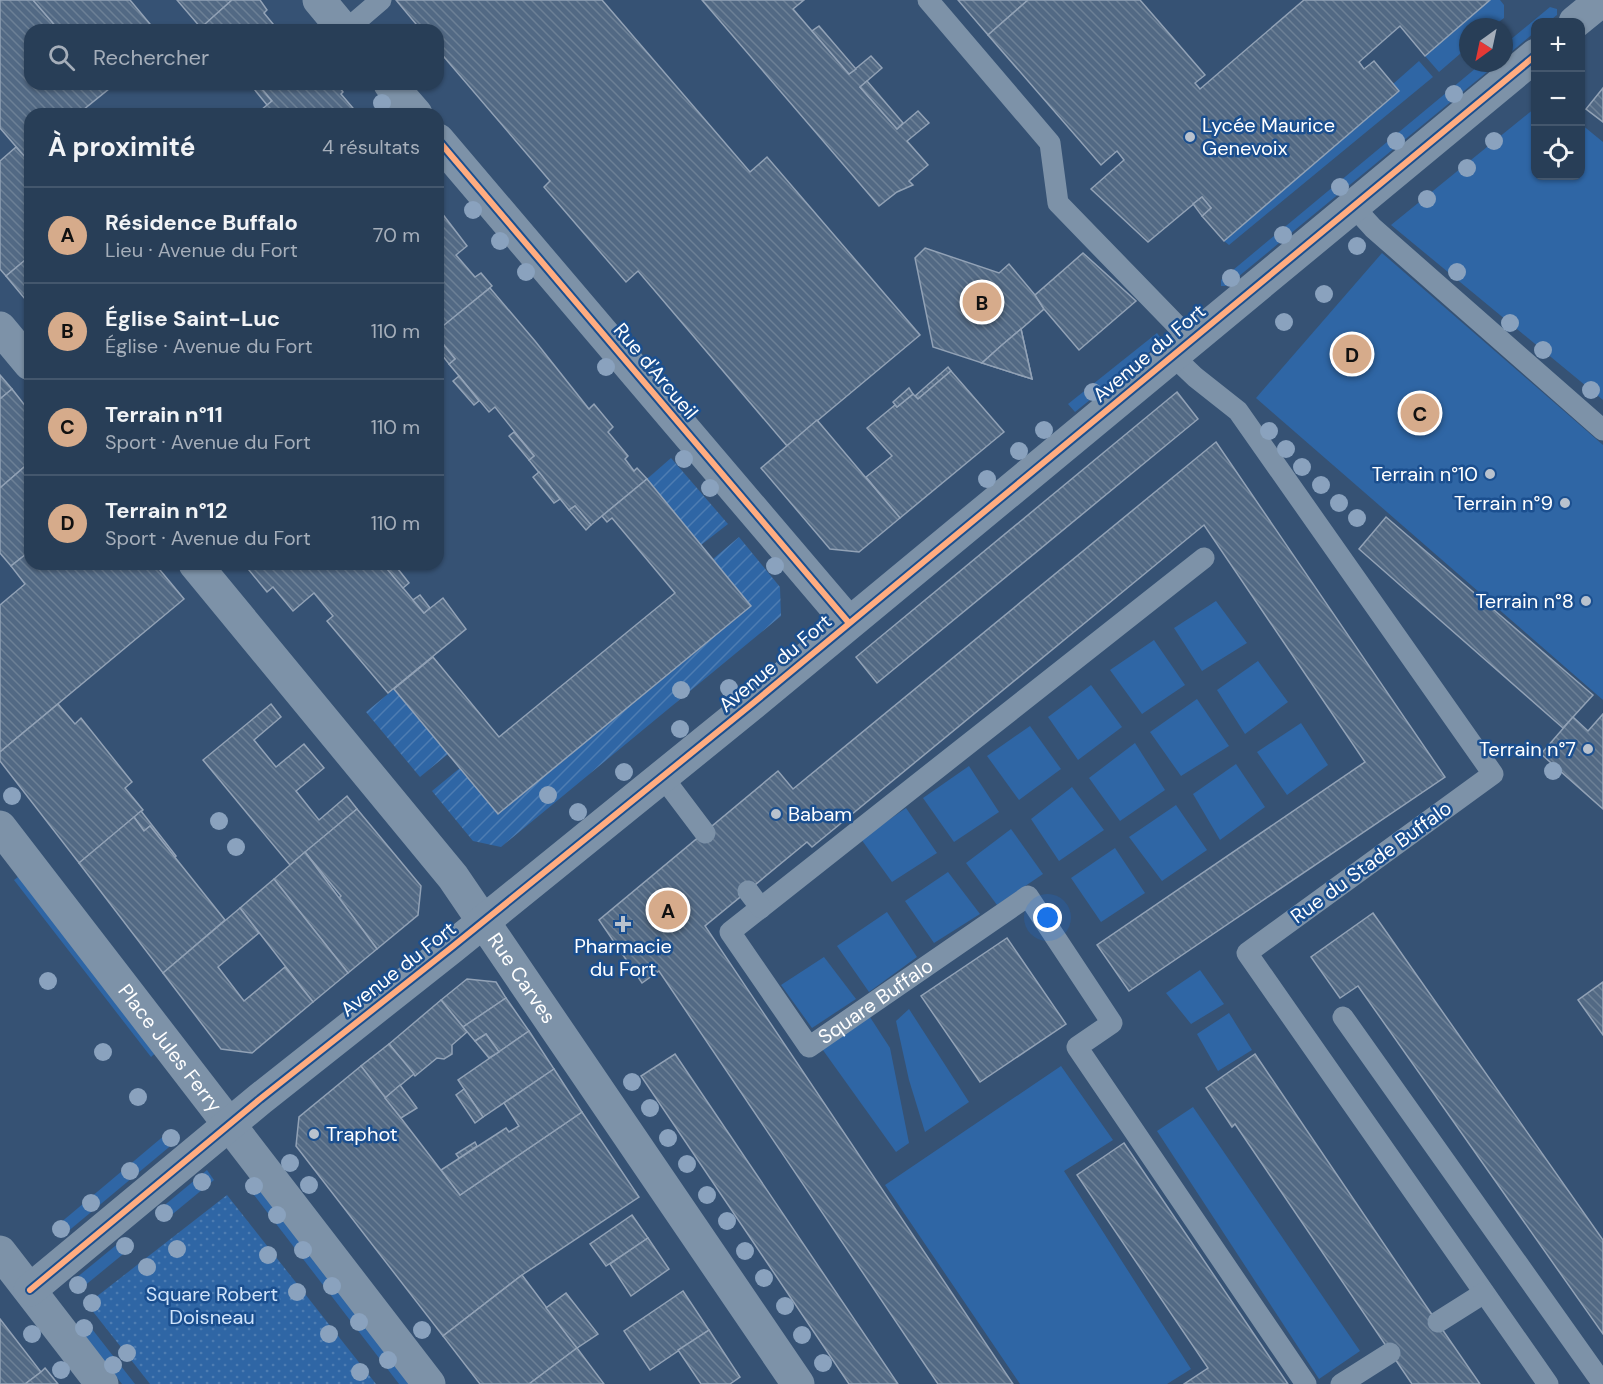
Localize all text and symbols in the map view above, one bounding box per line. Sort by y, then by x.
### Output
north arrow [1459,18,1513,72]
map controls [1531,18,1585,180]
button: + [1531,18,1585,72]
search box [24,24,444,90]
icon: search [45,41,78,74]
text: Rechercher [93,43,209,72]
button: − [1531,72,1585,126]
place label: Lycée Maurice Genevoix [1202,112,1335,161]
button: locate [1531,126,1585,180]
text: À proximité [48,130,195,164]
marker: Lycée Maurice Genevoix [1183,130,1197,144]
text: 4 résultats [322,134,420,160]
text: Résidence Buffalo [105,208,298,237]
text: A [60,222,75,248]
text: 70 m [373,222,420,248]
text: Lieu · Avenue du Fort [105,237,298,263]
pin: B [962,280,1002,324]
street label: Avenue du Fort [1087,298,1211,408]
text: Église Saint-Luc [105,304,280,333]
street label: Rue d'Arcueil [608,317,704,425]
text: B [61,318,74,344]
text: 110 m [371,318,420,344]
pin: D [1332,332,1372,376]
text: Église · Avenue du Fort [105,333,313,359]
pin: C [1400,390,1440,436]
text: Terrain n°11 [105,400,223,429]
text: C [60,414,75,440]
text: 110 m [371,414,420,440]
text: Sport · Avenue du Fort [105,429,311,455]
place label: Terrain n°10 [1372,461,1478,487]
marker: Terrain n°10 [1483,467,1497,481]
place label: Terrain n°9 [1454,490,1553,516]
text: Terrain n°12 [105,496,227,525]
marker: Terrain n°9 [1558,496,1572,510]
text: D [60,510,75,536]
text: 110 m [371,510,420,536]
text: Sport · Avenue du Fort [105,525,311,551]
place label: Terrain n°8 [1475,588,1574,614]
marker: Terrain n°8 [1579,594,1593,608]
street label: Avenue du Fort [713,608,837,718]
place label: Terrain n°7 [1479,736,1576,762]
marker: Terrain n°7 [1581,742,1595,756]
street label: Rue du Stade Buffalo [1285,795,1457,929]
place label: Babam [788,801,852,827]
marker: Babam [769,807,783,821]
pin: A [648,888,688,932]
your location [1033,903,1062,932]
street label: Avenue du Fort [335,916,461,1022]
marker: Pharmacie du Fort [616,917,630,931]
street label: Rue Carves [482,928,562,1029]
place label: Pharmacie du Fort [574,933,672,982]
street label: Square Buffalo [813,952,938,1050]
street label: Place Jules Ferry [113,979,228,1118]
place label: Traphot [326,1121,398,1147]
marker: Traphot [307,1127,321,1141]
park label: Square Robert Doisneau [146,1281,278,1330]

